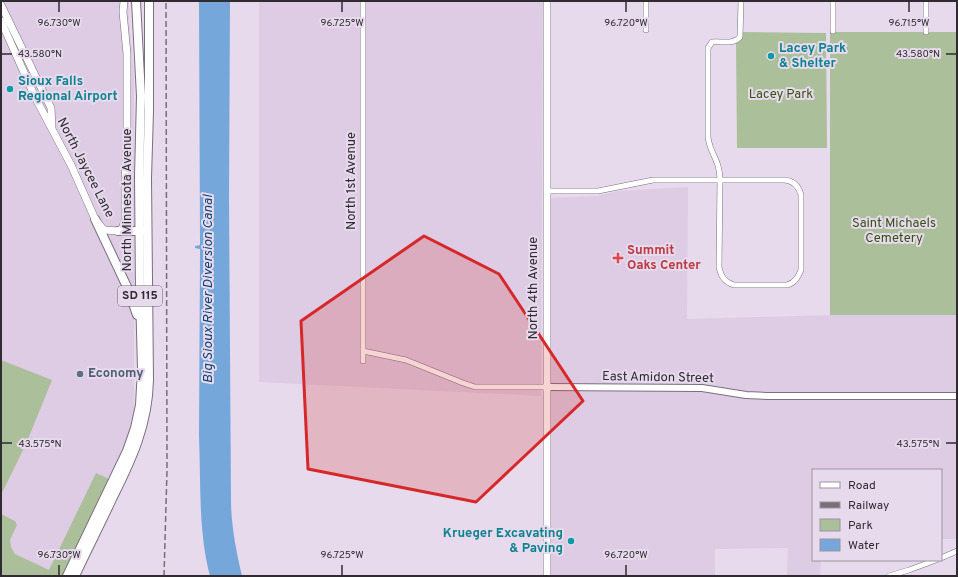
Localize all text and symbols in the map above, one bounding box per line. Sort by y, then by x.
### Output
text: 96.730°W [37,17,81,30]
text: 96.725°W [320,17,364,30]
text: 96.720°W [604,17,648,30]
text: 96.715°W [888,17,930,30]
place label: Lacey Park & Shelter [779,41,846,72]
text: 43.580°N [18,48,62,61]
text: 43.580°N [896,48,940,61]
marker: Lacey Park & Shelter [766,51,776,61]
place label: Sioux Falls Regional Airport [18,74,118,105]
marker: Sioux Falls Regional Airport [5,84,15,94]
park label: Lacey Park [749,87,813,103]
street label: North Jaycee Lane [53,115,117,221]
street label: North Minnesota Avenue [120,128,136,272]
street label: North 1st Avenue [344,132,360,230]
water label: Big Sioux River Diversion Canal [200,193,217,383]
park label: Saint Michaels Cemetery [852,216,936,247]
street label: North 4th Avenue [526,237,542,339]
place label: Summit Oaks Center [627,243,701,274]
marker: Summit Oaks Center [612,252,624,264]
road number: SD 115 [118,286,162,306]
place label: Economy [88,366,144,382]
marker: Economy [75,369,85,379]
street label: East Amidon Street [602,369,714,387]
text: 43.575°N [18,438,62,451]
text: 43.575°N [896,438,940,451]
legend [812,469,942,561]
text: Road [848,478,876,494]
text: Railway [848,498,889,514]
text: Park [848,518,873,534]
place label: Krueger Excavating & Paving [443,526,563,557]
marker: Krueger Excavating & Paving [566,536,576,546]
text: Water [848,538,880,554]
text: 96.730°W [37,549,81,562]
text: 96.725°W [320,549,364,562]
text: 96.720°W [604,549,648,562]

